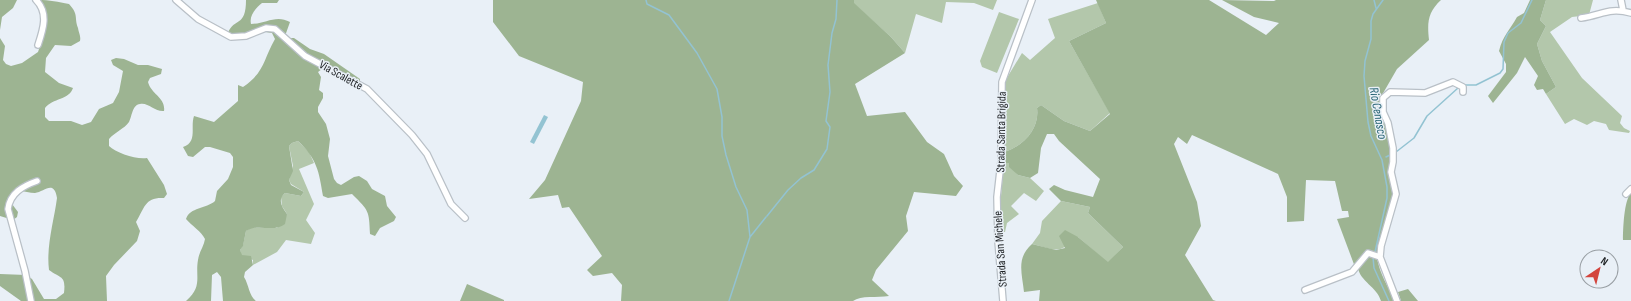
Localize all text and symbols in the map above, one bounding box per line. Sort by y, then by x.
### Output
street label: Via Scalette [316,57,365,94]
water label: Rio Cenasco [1366,86,1391,141]
street label: Strada Santa Brigida [993,91,1010,173]
street label: Strada San Michele [990,210,1011,287]
north arrow [1579,249,1619,289]
text: N [1598,254,1611,268]

